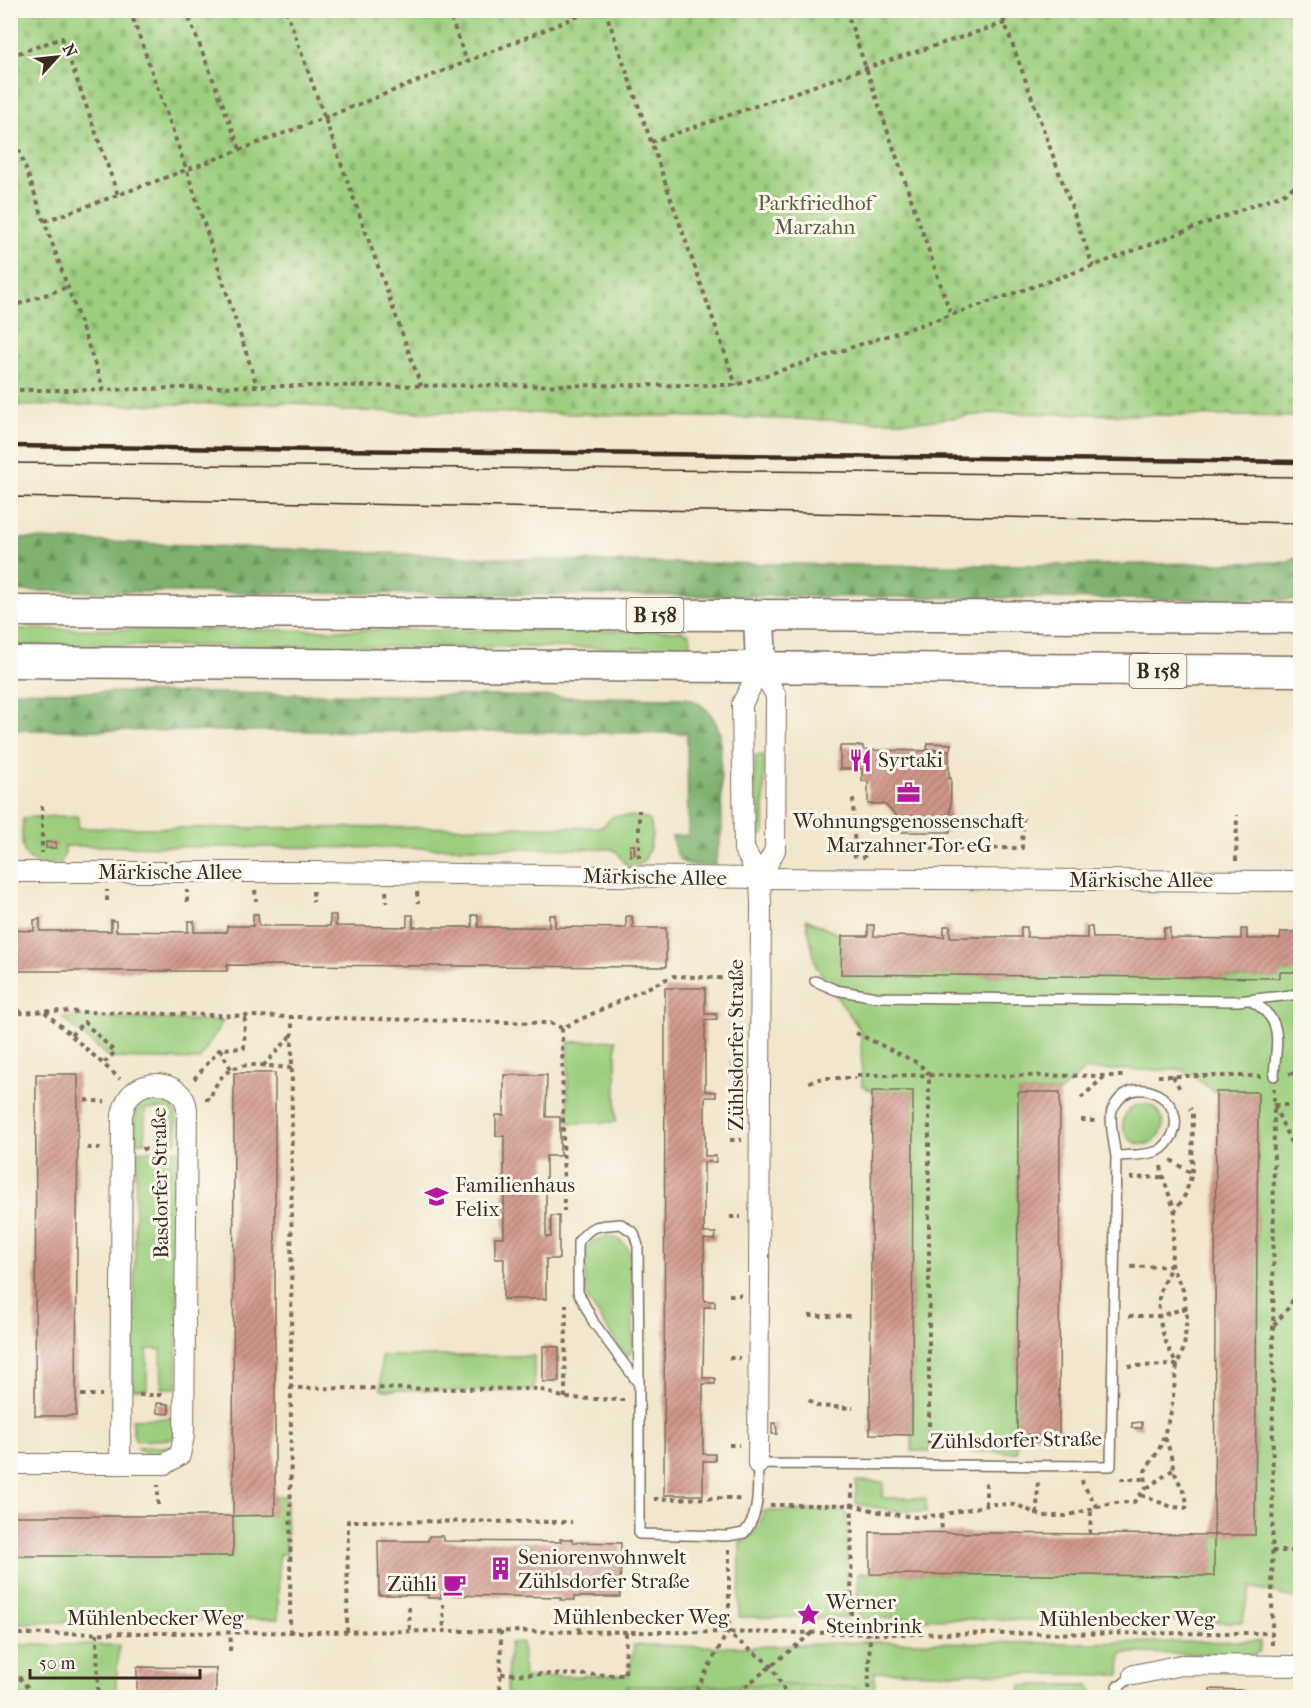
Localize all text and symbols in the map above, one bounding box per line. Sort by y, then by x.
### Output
north arrow [27,27,87,87]
text: N [59,41,82,61]
park label: Parkfriedhof Marzahn [758,191,876,239]
road number: B 158 [626,598,684,632]
road number: B 158 [1130,654,1186,688]
restaurant icon: Syrtaki [847,747,873,773]
place label: Syrtaki [878,748,943,772]
office icon: Wohnungsgenossenschaft Marzahner Tor eG [896,780,922,806]
place label: Wohnungsgenossenschaft Marzahner Tor eG [792,809,1025,857]
street label: Märkische Allee [98,860,242,884]
street label: Märkische Allee [583,864,727,890]
street label: Märkische Allee [1069,868,1213,892]
street label: Zühlsdorfer Straße [724,959,748,1131]
street label: Basdorfer Straße [147,1107,173,1259]
place label: Familienhaus Felix [455,1173,575,1221]
school or university icon: Familienhaus Felix [424,1184,450,1210]
street label: Zühlsdorfer Straße [930,1427,1102,1453]
place label: Seniorenwohnwelt Zühlsdorfer Straße [518,1545,690,1593]
building icon: Seniorenwohnwelt Zühlsdorfer Straße [487,1556,513,1582]
cafe icon: Zühli [442,1571,468,1597]
place label: Zühli [387,1572,437,1596]
place label: Werner Steinbrink [825,1590,922,1638]
place icon: Werner Steinbrink [795,1601,821,1627]
street label: Mühlenbecker Weg [553,1605,730,1629]
street label: Mühlenbecker Weg [67,1606,244,1630]
street label: Mühlenbecker Weg [1039,1607,1216,1631]
scale bar [30,1642,200,1680]
text: 50 m [39,1653,76,1674]

